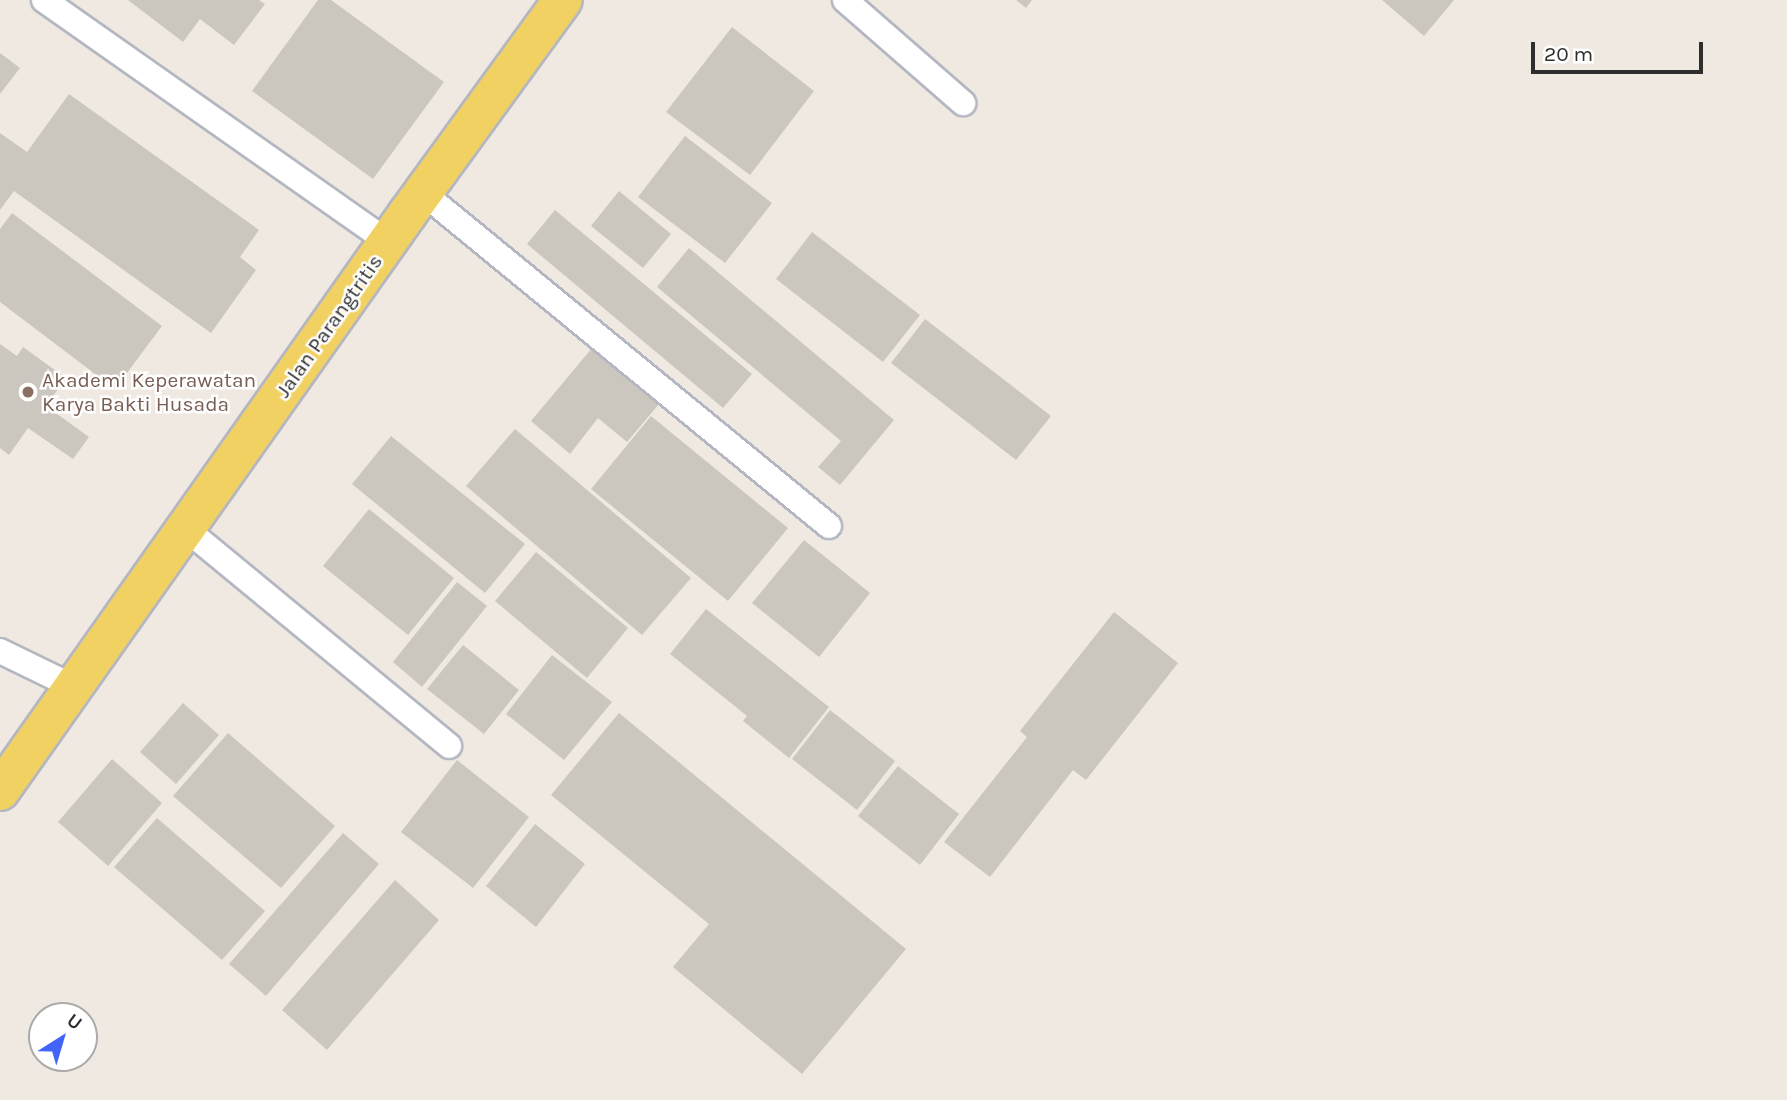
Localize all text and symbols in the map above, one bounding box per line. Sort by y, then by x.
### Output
scale bar [1535,28,1706,72]
text: 20 m [1544,42,1593,66]
street label: Jalan Parangtritis [270,250,388,402]
place label: Akademi Keperawatan Karya Bakti Husada [42,367,256,417]
marker: Akademi Keperawatan Karya Bakti Husada [20,384,36,400]
north arrow [28,1002,98,1072]
text: U [63,1009,86,1035]

